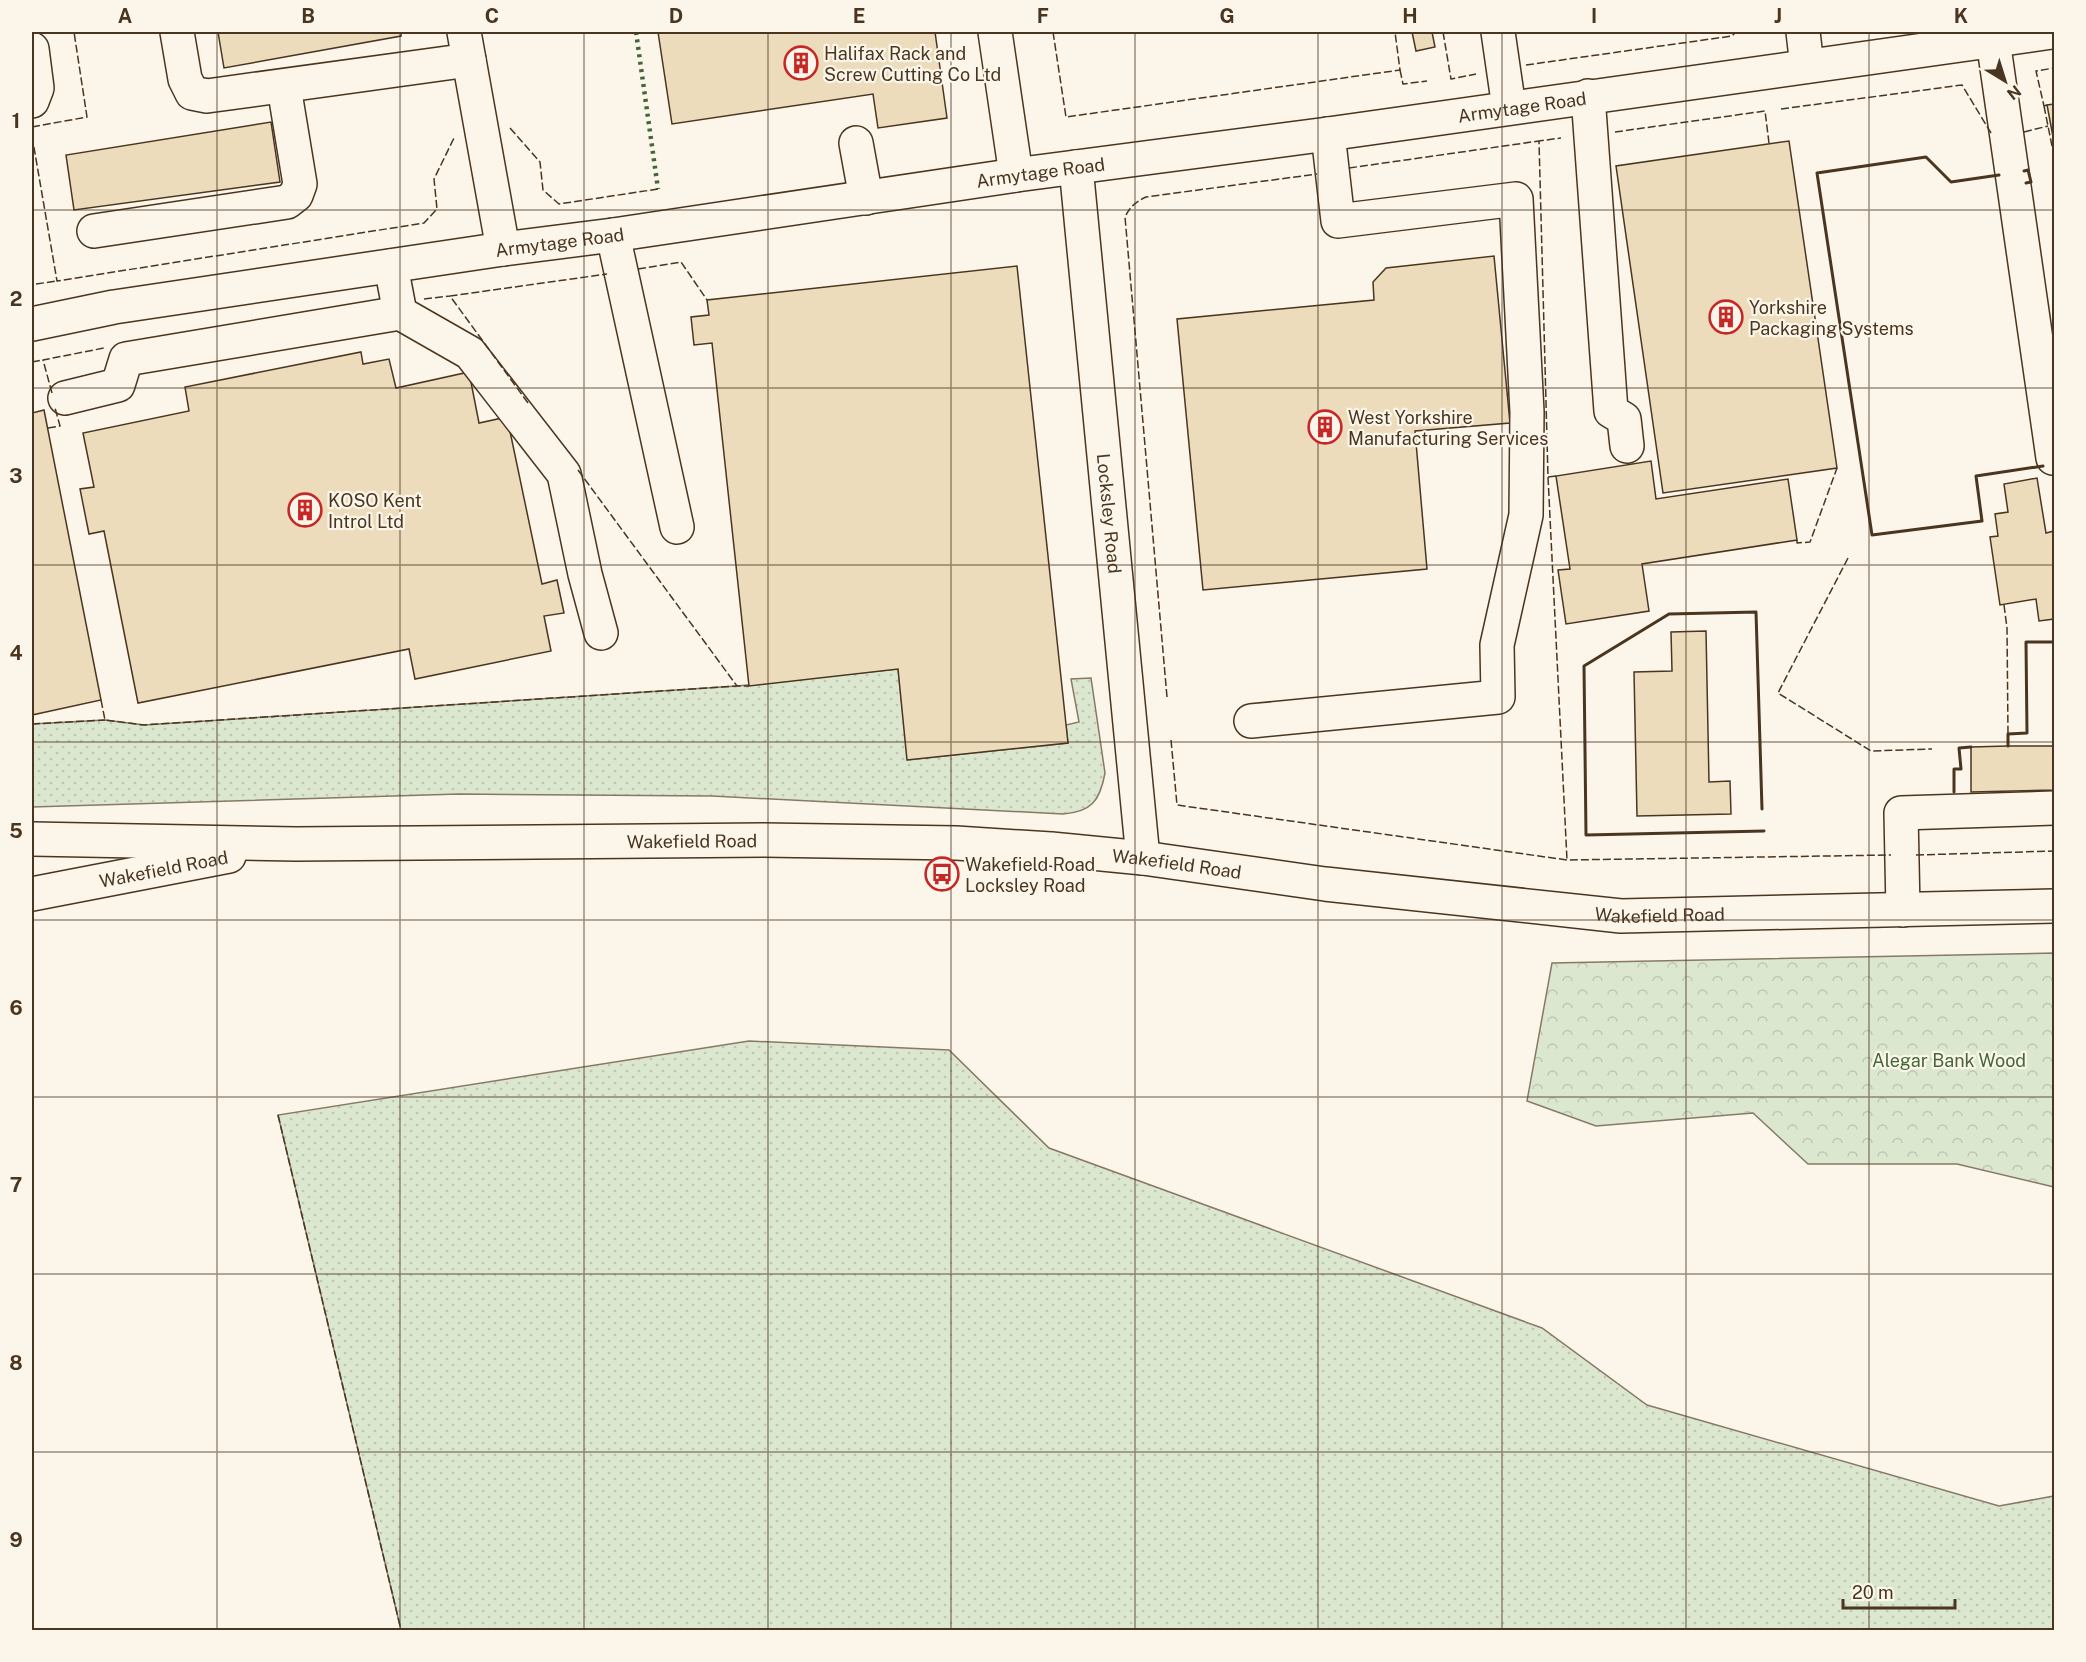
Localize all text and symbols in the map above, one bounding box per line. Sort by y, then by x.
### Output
text: A [118,4,132,28]
text: B [301,4,315,28]
text: C [485,4,499,28]
text: D [669,4,683,28]
text: E [853,4,865,28]
text: F [1037,4,1049,28]
text: G [1219,4,1235,28]
text: H [1402,4,1418,28]
text: I [1591,4,1597,28]
text: J [1774,4,1782,28]
text: K [1954,4,1968,28]
place label: Halifax Rack and Screw Cutting Co Ltd [824,43,1001,85]
building icon: Halifax Rack and Screw Cutting Co Ltd [783,45,819,81]
north arrow [1975,51,2035,111]
text: N [2003,81,2025,104]
street label: Armytage Road [1456,87,1588,126]
text: 1 [12,109,20,133]
street label: Armytage Road [975,153,1106,191]
street label: Armytage Road [494,223,625,261]
text: 2 [10,287,22,311]
place label: Yorkshire Packaging Systems [1749,297,1914,339]
building icon: Yorkshire Packaging Systems [1708,299,1744,335]
place label: West Yorkshire Manufacturing Services [1348,407,1548,449]
building icon: West Yorkshire Manufacturing Services [1307,409,1343,445]
street label: Locksley Road [1093,452,1126,574]
text: 3 [9,464,23,488]
place label: KOSO Kent Introl Ltd [328,490,422,532]
building icon: KOSO Kent Introl Ltd [287,492,323,528]
text: 4 [9,641,23,665]
text: 5 [9,819,23,843]
street label: Wakefield Road [627,830,757,852]
street label: Wakefield Road [1111,845,1243,882]
street label: Wakefield Road [98,846,230,891]
place label: Wakefield Road Locksley Road [965,854,1095,896]
bus stop icon: Wakefield Road Locksley Road [924,856,960,892]
street label: Wakefield Road [1594,903,1725,927]
text: 6 [9,996,23,1020]
park label: Alegar Bank Wood [1872,1050,2026,1071]
text: 7 [10,1173,22,1197]
text: 8 [9,1351,23,1375]
text: 9 [9,1528,23,1552]
scale bar [1843,1572,1956,1610]
text: 20 m [1852,1582,1894,1603]

